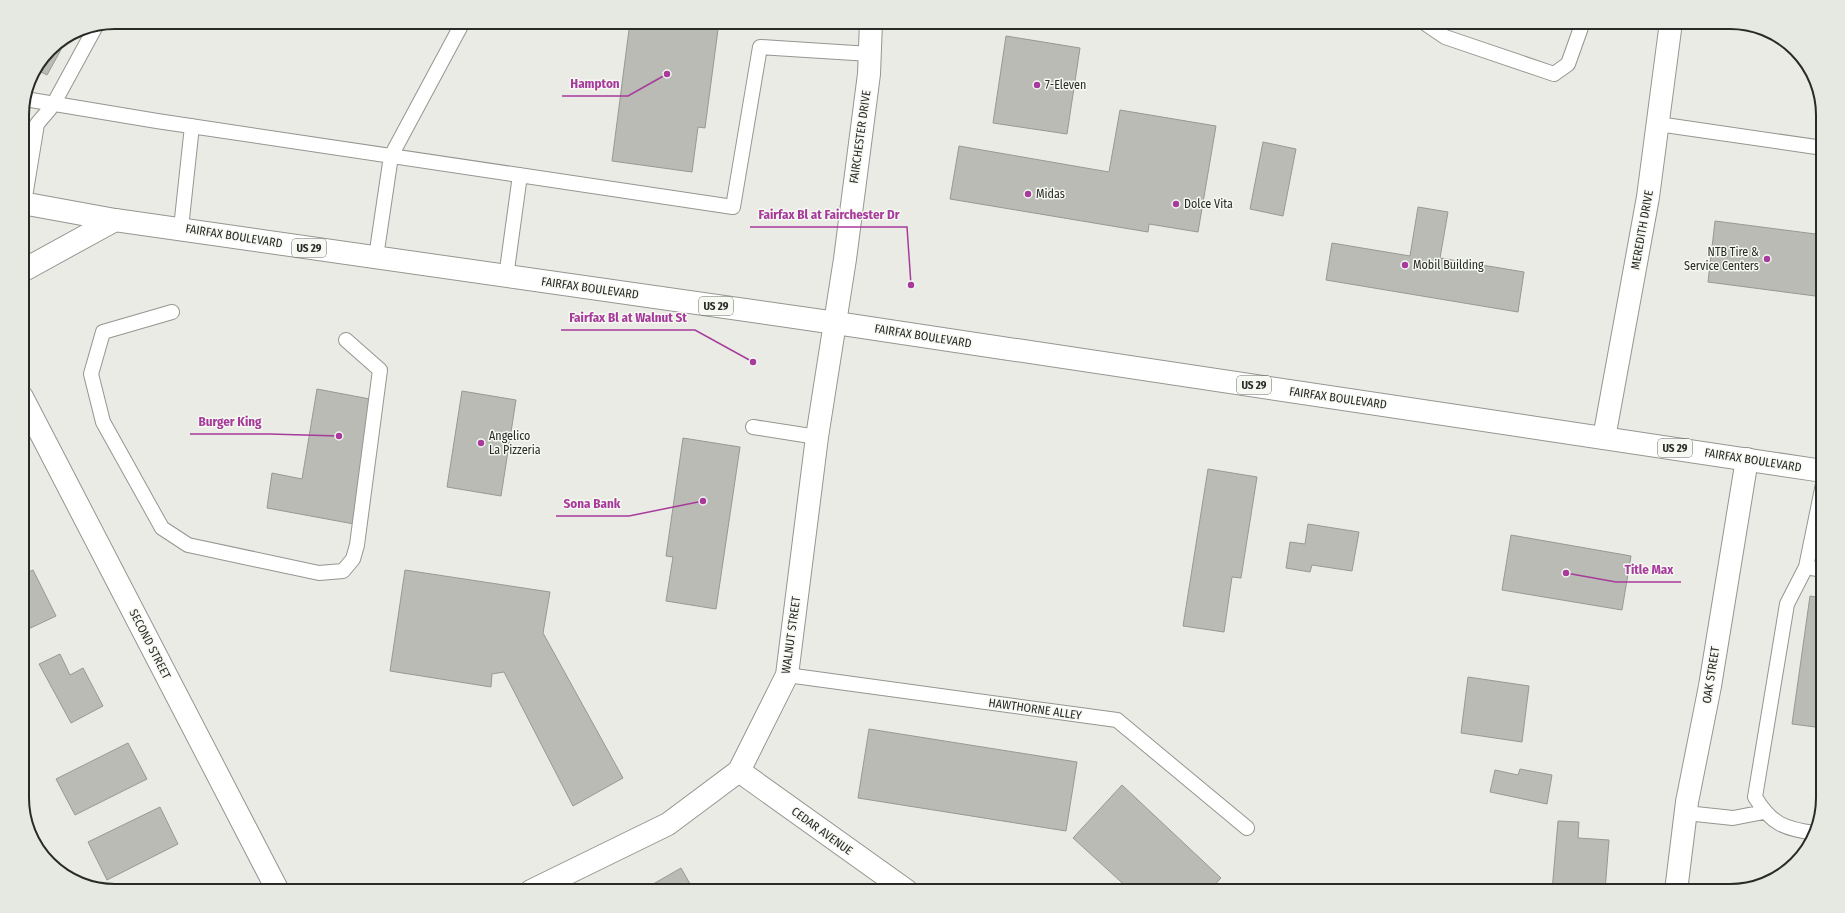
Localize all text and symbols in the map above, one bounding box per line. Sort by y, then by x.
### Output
callout: Hampton [562,71,628,96]
text: Hampton [570,76,620,91]
place label: 7-Eleven [1045,78,1086,92]
marker: 7-Eleven [1032,80,1042,90]
street label: FAIRCHESTER DRIVE [847,89,874,185]
place label: Midas [1036,187,1065,201]
marker: Midas [1023,189,1033,199]
street label: MEREDITH DRIVE [1628,189,1656,271]
place label: Dolce Vita [1184,197,1233,211]
marker: Dolce Vita [1171,199,1181,209]
callout: Fairfax Bl at Fairchester Dr [750,202,907,227]
text: Fairfax Bl at Fairchester Dr [759,207,900,222]
street label: FAIRFAX BOULEVARD [184,221,284,251]
road number: US 29 [292,239,326,257]
place label: NTB Tire & Service Centers [1684,245,1759,273]
marker: NTB Tire & Service Centers [1762,254,1772,264]
place label: Mobil Building [1413,258,1484,272]
marker: Mobil Building [1400,260,1410,270]
street label: FAIRFAX BOULEVARD [540,274,640,302]
road number: US 29 [699,297,733,315]
callout: Fairfax Bl at Walnut St [561,305,695,330]
text: Fairfax Bl at Walnut St [569,310,687,325]
street label: FAIRFAX BOULEVARD [873,321,973,351]
road number: US 29 [1237,376,1271,394]
street label: FAIRFAX BOULEVARD [1288,384,1388,412]
callout: Burger King [190,409,269,434]
text: Burger King [198,414,262,429]
place label: Angelico La Pizzeria [489,429,541,457]
marker: Angelico La Pizzeria [476,438,486,448]
road number: US 29 [1658,439,1692,457]
street label: FAIRFAX BOULEVARD [1703,445,1803,475]
callout: Sona Bank [556,491,629,516]
text: Sona Bank [564,496,621,511]
callout: Title Max [1616,557,1681,582]
text: Title Max [1625,562,1674,577]
street label: WALNUT STREET [779,595,803,675]
street label: SECOND STREET [126,607,174,682]
street label: OAK STREET [1700,645,1722,704]
street label: HAWTHORNE ALLEY [988,696,1082,722]
street label: CEDAR AVENUE [789,804,856,858]

